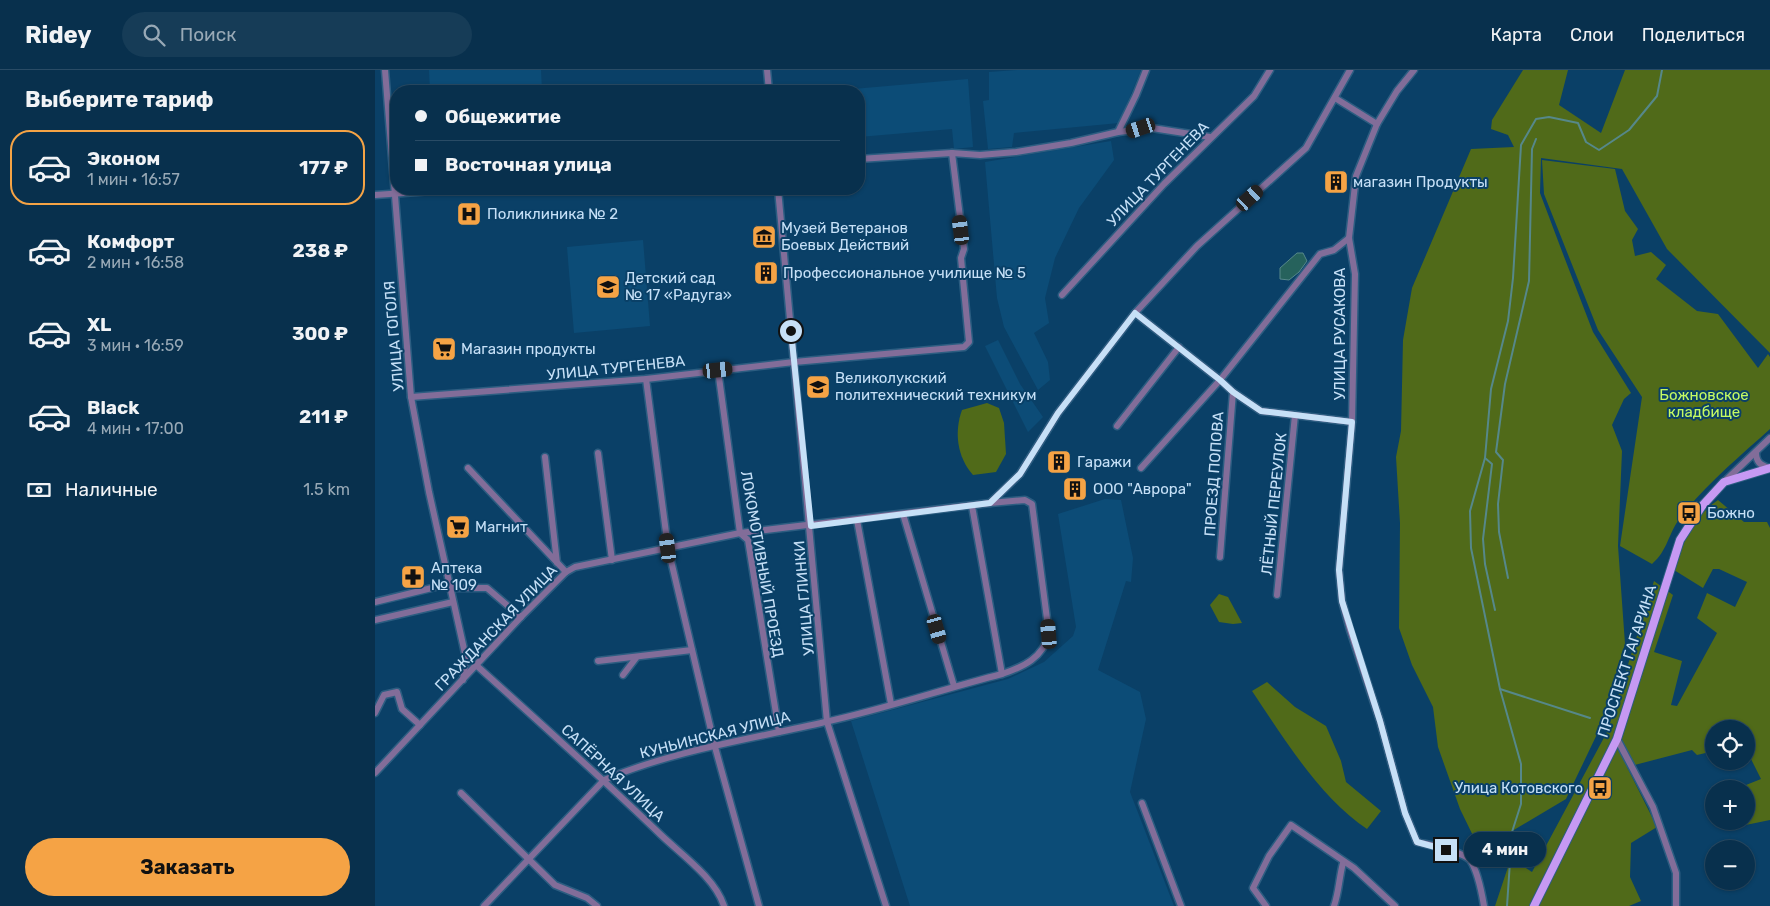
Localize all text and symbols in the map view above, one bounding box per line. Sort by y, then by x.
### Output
search box [122,12,472,57]
text: Ridey [25,21,92,49]
icon: search [140,21,168,49]
text: Поиск [180,23,236,46]
text: Карта [1491,24,1542,46]
text: Слои [1570,24,1614,46]
text: Поделиться [1642,24,1745,46]
text: Выберите тариф [25,86,214,113]
text: Общежитие [445,105,561,128]
car [1124,116,1157,140]
street label: УЛИЦА ТУРГЕНЕВА [1103,118,1213,230]
icon: car [27,145,72,190]
text: Эконом [87,147,160,170]
text: Восточная улица [445,153,612,176]
text: 177 ₽ [299,156,348,179]
building icon: магазин Продукты [1323,169,1349,195]
text: 1 мин · 16:57 [87,170,180,189]
place label: магазин Продукты [1353,173,1488,191]
car [1233,182,1266,214]
hospital icon: Поликлиника № 2 [456,201,482,227]
place label: Поликлиника № 2 [487,205,618,223]
car [951,214,970,246]
place label: Музей Ветеранов Боевых Действий [781,219,909,254]
museum icon: Музей Ветеранов Боевых Действий [751,224,777,250]
icon: car [27,228,72,273]
text: Комфорт [87,230,174,253]
text: 238 ₽ [293,239,348,262]
text: 2 мин · 16:58 [87,253,184,272]
building icon: Профессиональное училище № 5 [753,260,779,286]
place label: Профессиональное училище № 5 [783,264,1026,282]
street label: УЛИЦА РУСАКОВА [1331,268,1349,400]
place label: Детский сад № 17 «Радуга» [625,269,732,304]
school or university icon: Детский сад № 17 «Радуга» [595,274,621,300]
street label: УЛИЦА ГОГОЛЯ [380,280,408,392]
icon: car [27,311,72,356]
text: XL [87,313,111,336]
route start [780,320,802,342]
text: 300 ₽ [292,322,348,345]
text: 3 мин · 16:59 [87,336,184,355]
supermarket icon: Магазин продукты [431,336,457,362]
place label: Магазин продукты [461,340,596,358]
street label: УЛИЦА ТУРГЕНЕВА [546,352,686,384]
car [702,361,733,379]
place label: Великолукский политехнический техникум [835,369,1036,404]
school or university icon: Великолукский политехнический техникум [805,374,831,400]
park label: Божновское кладбище [1659,386,1749,421]
icon: car [27,394,72,439]
text: Black [87,396,139,419]
text: 211 ₽ [299,405,348,428]
street label: ПРОЕЗД ПОПОВА [1201,411,1227,537]
text: 4 мин · 17:00 [87,419,184,438]
street label: ЛЁТНЫЙ ПЕРЕУЛОК [1258,431,1290,576]
building icon: Гаражи [1046,449,1072,475]
place label: Гаражи [1077,453,1131,471]
street label: ЛОКОМОТИВНЫЙ ПРОЕЗД [737,469,787,659]
icon: cash [25,476,53,504]
building icon: ООО "Аврора" [1062,476,1088,502]
text: Наличные [65,478,158,501]
text: 1.5 km [303,480,350,499]
place label: ООО "Аврора" [1093,480,1192,498]
bus stop icon: Божно [1676,500,1702,526]
place label: Божно [1707,504,1755,522]
supermarket icon: Магнит [445,514,471,540]
place label: Магнит [475,518,528,536]
car [658,532,677,564]
street label: УЛИЦА ГЛИНКИ [790,540,818,656]
place label: Аптека № 109 [431,559,482,594]
street label: ГРАЖДАНСКАЯ УЛИЦА [431,561,561,695]
pharmacy icon: Аптека № 109 [400,564,426,590]
street label: ПРОСПЕКТ ГАГАРИНА [1594,582,1660,740]
car [925,613,948,645]
car [1040,618,1057,650]
street label: КУНЬИНСКАЯ УЛИЦА [638,708,792,762]
street label: САПЁРНАЯ УЛИЦА [558,720,668,826]
map controls [1705,720,1755,890]
button: locate [1705,720,1755,770]
bus stop icon: Улица Котовского [1587,775,1613,801]
place label: Улица Котовского [1454,779,1583,797]
button: + [1705,780,1755,830]
callout: 4 мин [1463,832,1546,868]
button: Заказать [25,838,350,896]
route end [1435,839,1457,861]
text: 4 мин [1482,840,1528,859]
button: − [1705,840,1755,890]

